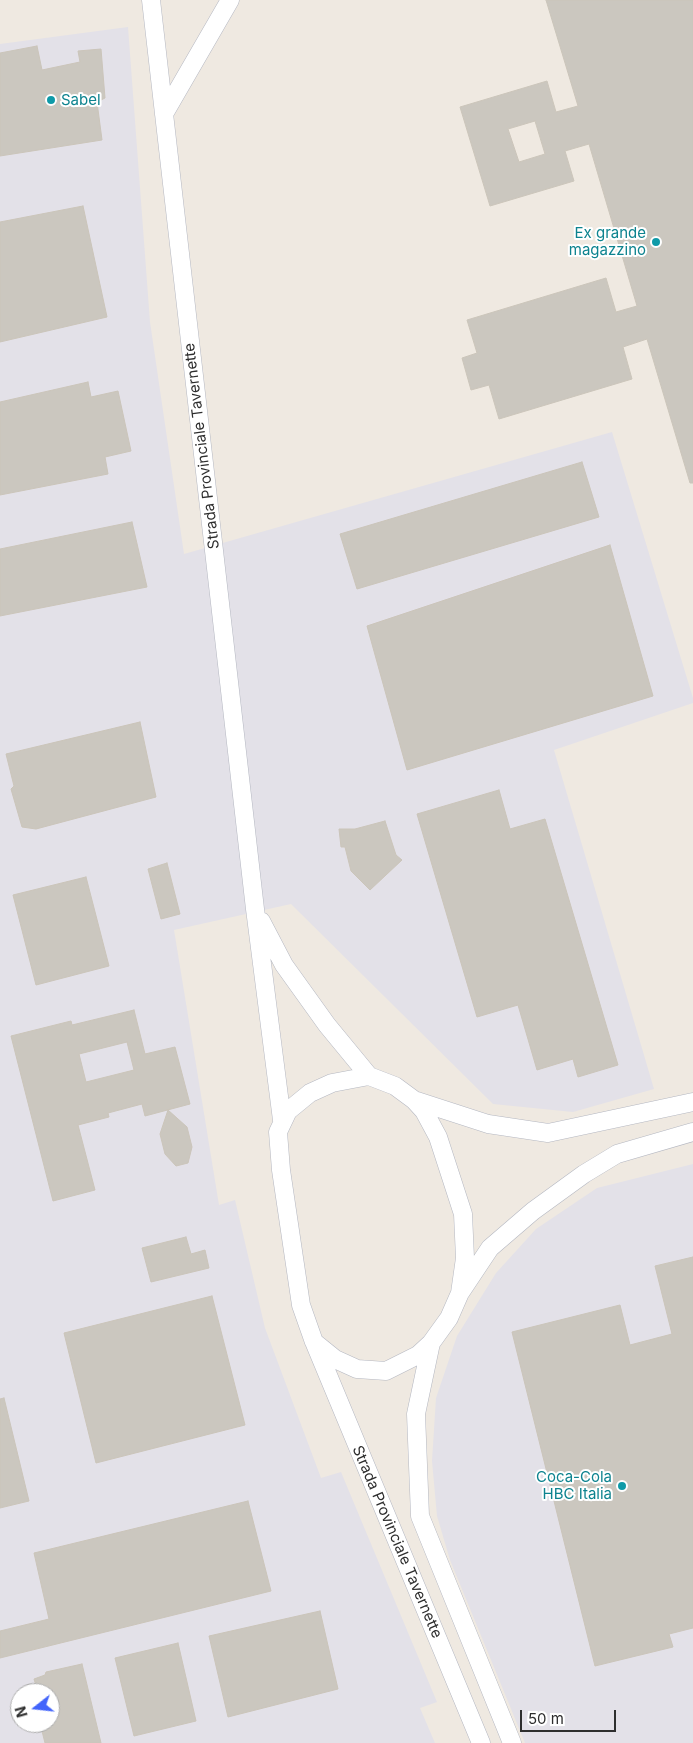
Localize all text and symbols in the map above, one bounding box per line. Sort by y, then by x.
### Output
place label: Sabel [61,91,101,109]
marker: Sabel [45,94,57,106]
place label: Ex grande magazzino [569,224,646,259]
marker: Ex grande magazzino [650,236,662,248]
street label: Strada Provinciale Tavernette [180,342,224,550]
street label: Strada Provinciale Tavernette [348,1443,446,1641]
place label: Coca-Cola HBC Italia [536,1468,612,1503]
marker: Coca-Cola HBC Italia [616,1480,628,1492]
north arrow [10,1683,60,1733]
scale bar [523,1700,619,1732]
text: N [11,1705,31,1719]
text: 50 m [528,1709,564,1728]

